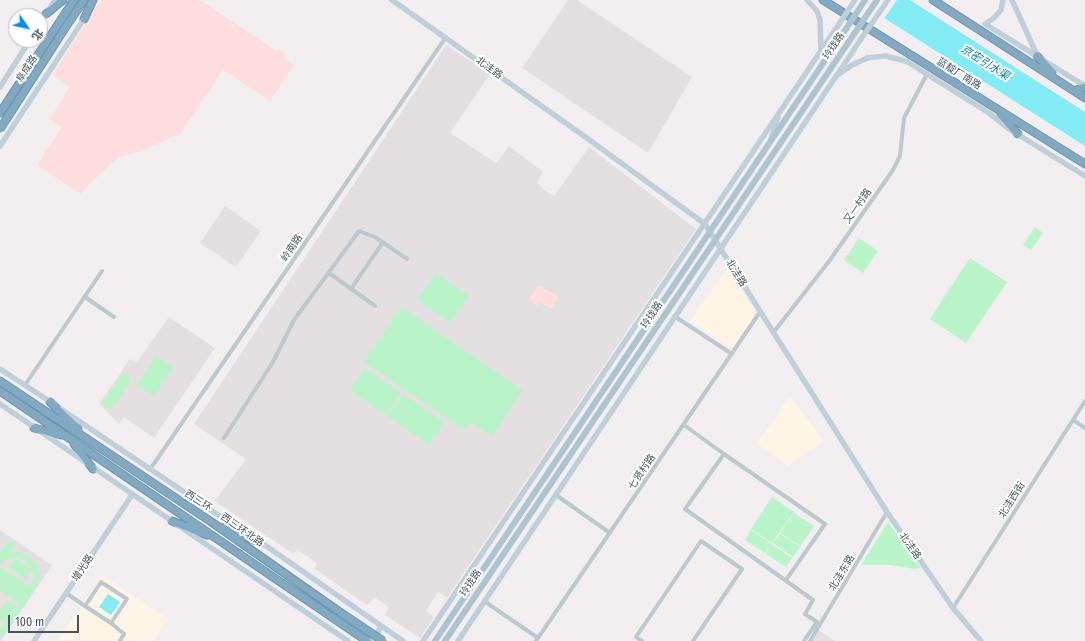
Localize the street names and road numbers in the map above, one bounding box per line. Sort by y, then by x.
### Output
street label: 玲珑路 [821,30,847,62]
street label: 阜成路 [14,53,40,85]
street label: 北洼路 [473,54,505,82]
street label: 蓝靛厂南路 [935,56,983,92]
street label: 又一村路 [842,186,874,226]
street label: 岭南路 [279,232,305,264]
street label: 北洼路 [723,257,749,289]
street label: 玲珑路 [639,299,665,331]
street label: 七贤村路 [626,452,658,492]
street label: 北洼西街 [996,480,1028,520]
street label: 西三环 [182,488,214,514]
street label: 西三环北路 [218,511,266,549]
street label: 北洼路 [896,530,924,562]
street label: 增光路 [70,552,96,584]
street label: 北洼东路 [827,553,857,593]
street label: 玲珑路 [458,567,484,599]

